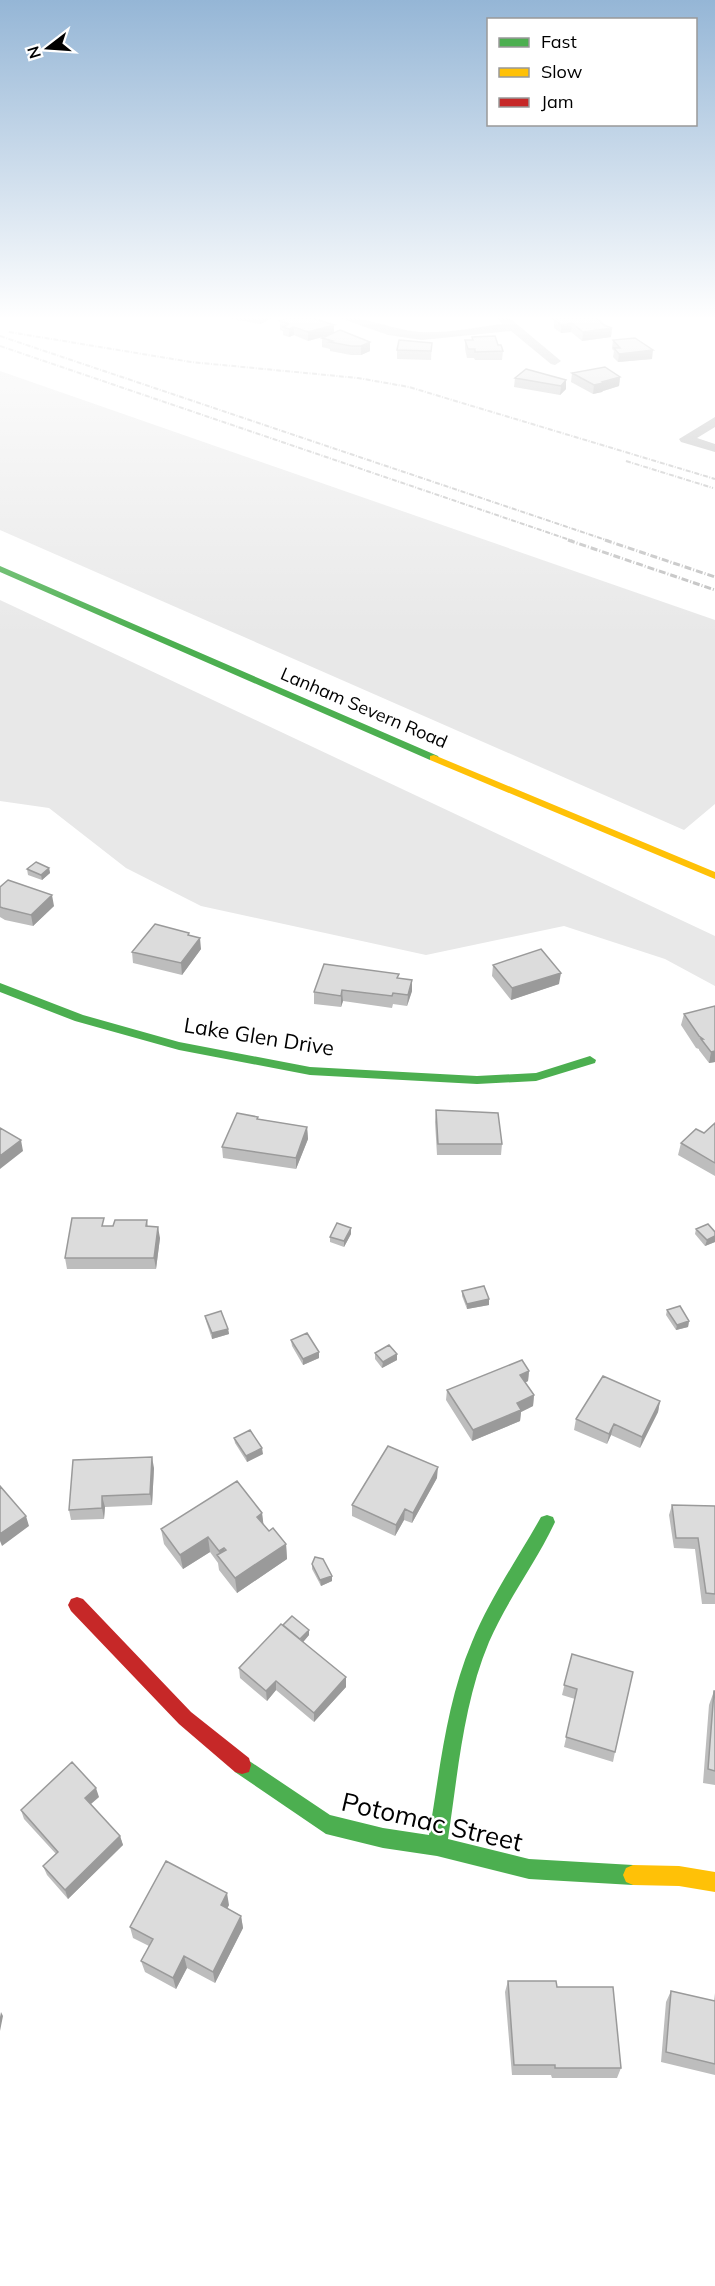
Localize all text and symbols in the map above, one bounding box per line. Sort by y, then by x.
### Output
north arrow [18,18,78,78]
legend [487,18,697,126]
text: Fast [541,30,577,53]
text: N [22,44,45,61]
text: Slow [541,60,583,83]
text: Jam [541,90,574,113]
street label: Lanham Severn Road [277,662,451,753]
street label: Lake Glen Drive [182,1011,336,1061]
street label: Potomac Street [338,1785,526,1858]

